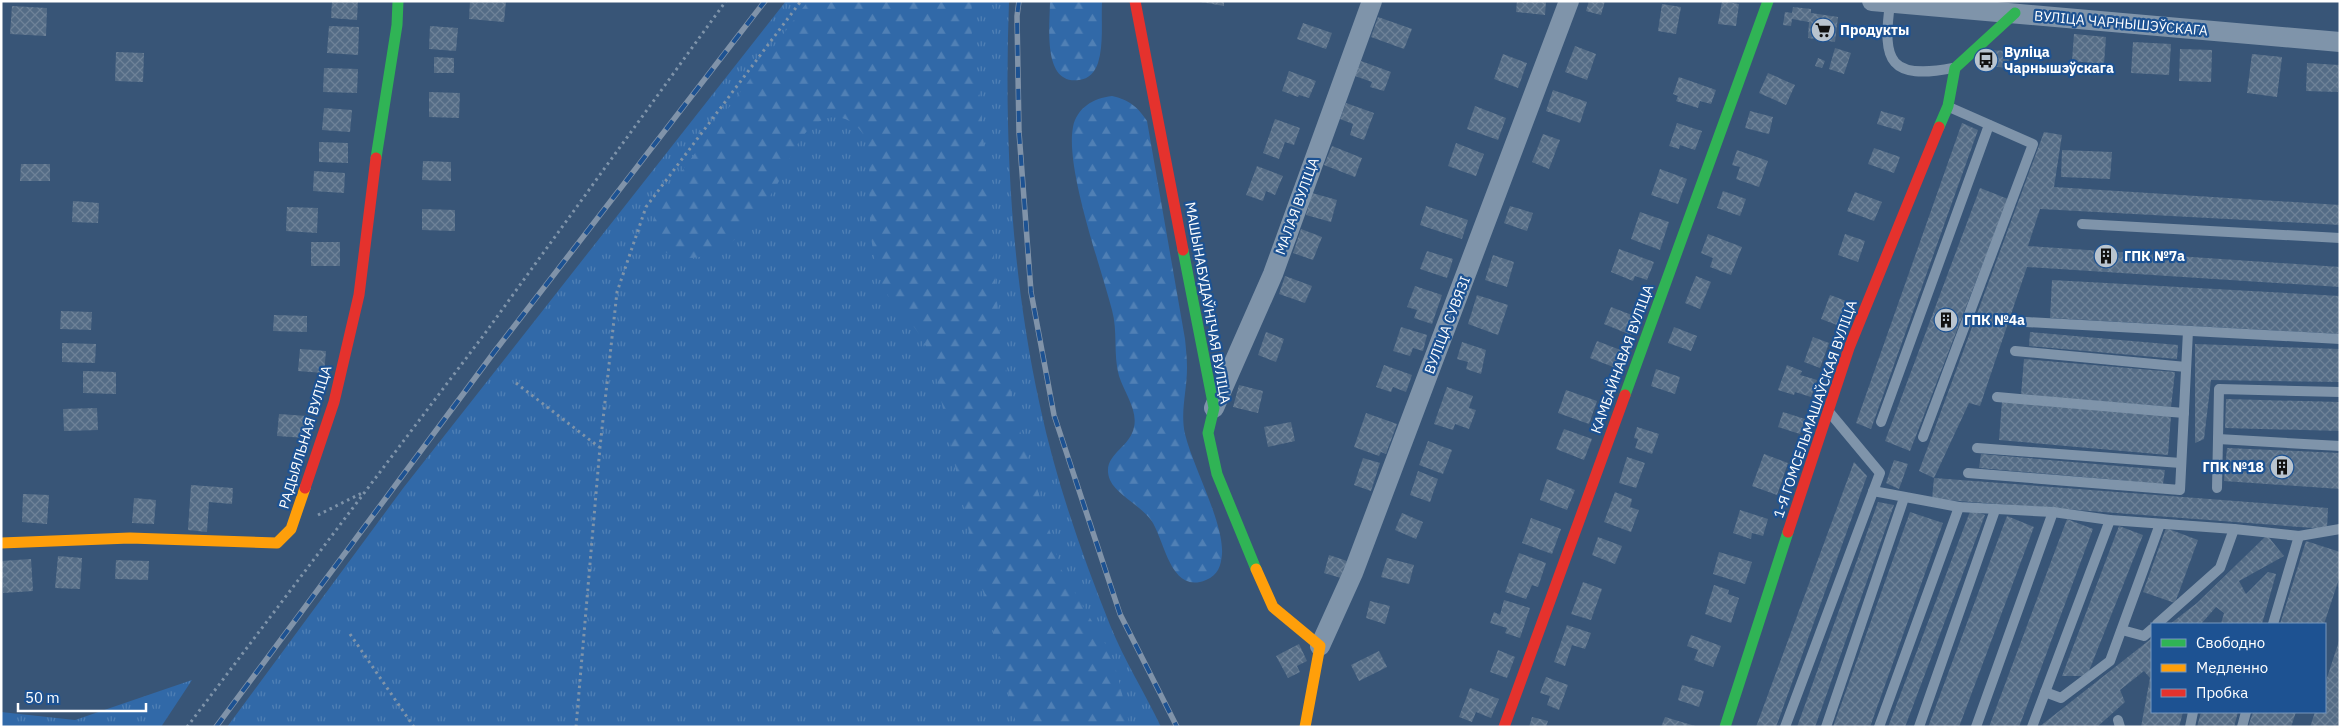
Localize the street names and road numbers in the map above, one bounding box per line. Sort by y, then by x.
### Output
street label: ВУЛІЦА ЧАРНЫШЭЎСКАГА [2033,5,2209,40]
street label: МАЛАЯ ВУЛІЦА [1271,155,1323,257]
street label: МАШЫНАБУДАЎНІЧАЯ ВУЛІЦА [1181,200,1236,405]
street label: ВУЛІЦА СУВЯЗІ [1420,274,1474,376]
street label: КАМБАЙНАВАЯ ВУЛІЦА [1586,282,1657,436]
street label: 1-Я ГОМСЕЛЬМАШАЎСКАЯ ВУЛІЦА [1768,297,1861,520]
street label: РАДЫЯЛЬНАЯ ВУЛІЦА [275,363,335,511]

